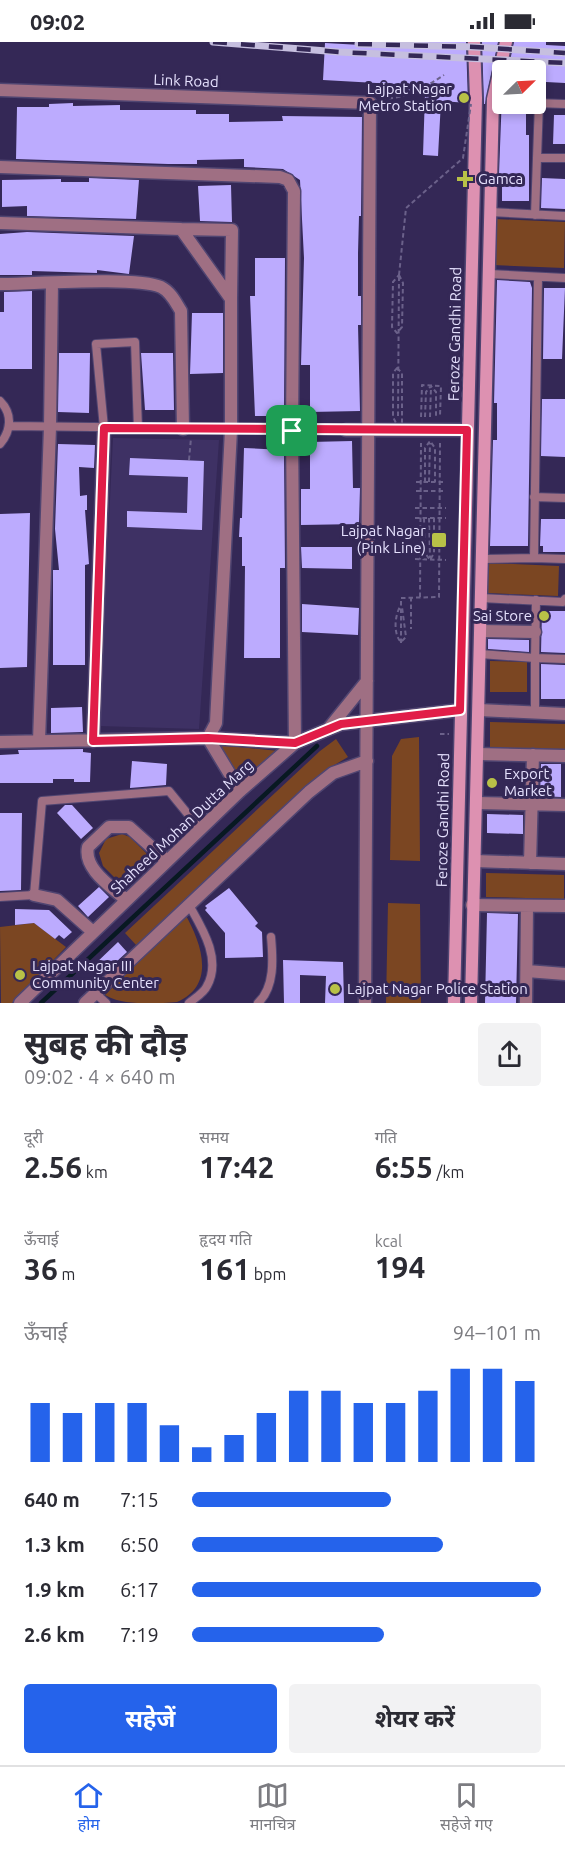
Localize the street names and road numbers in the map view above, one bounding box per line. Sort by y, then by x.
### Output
street label: Link Road [153,71,219,90]
street label: Feroze Gandhi Road [445,267,464,401]
street label: Feroze Gandhi Road [433,753,452,887]
street label: Shaheed Mohan Dutta Marg [107,756,256,897]

